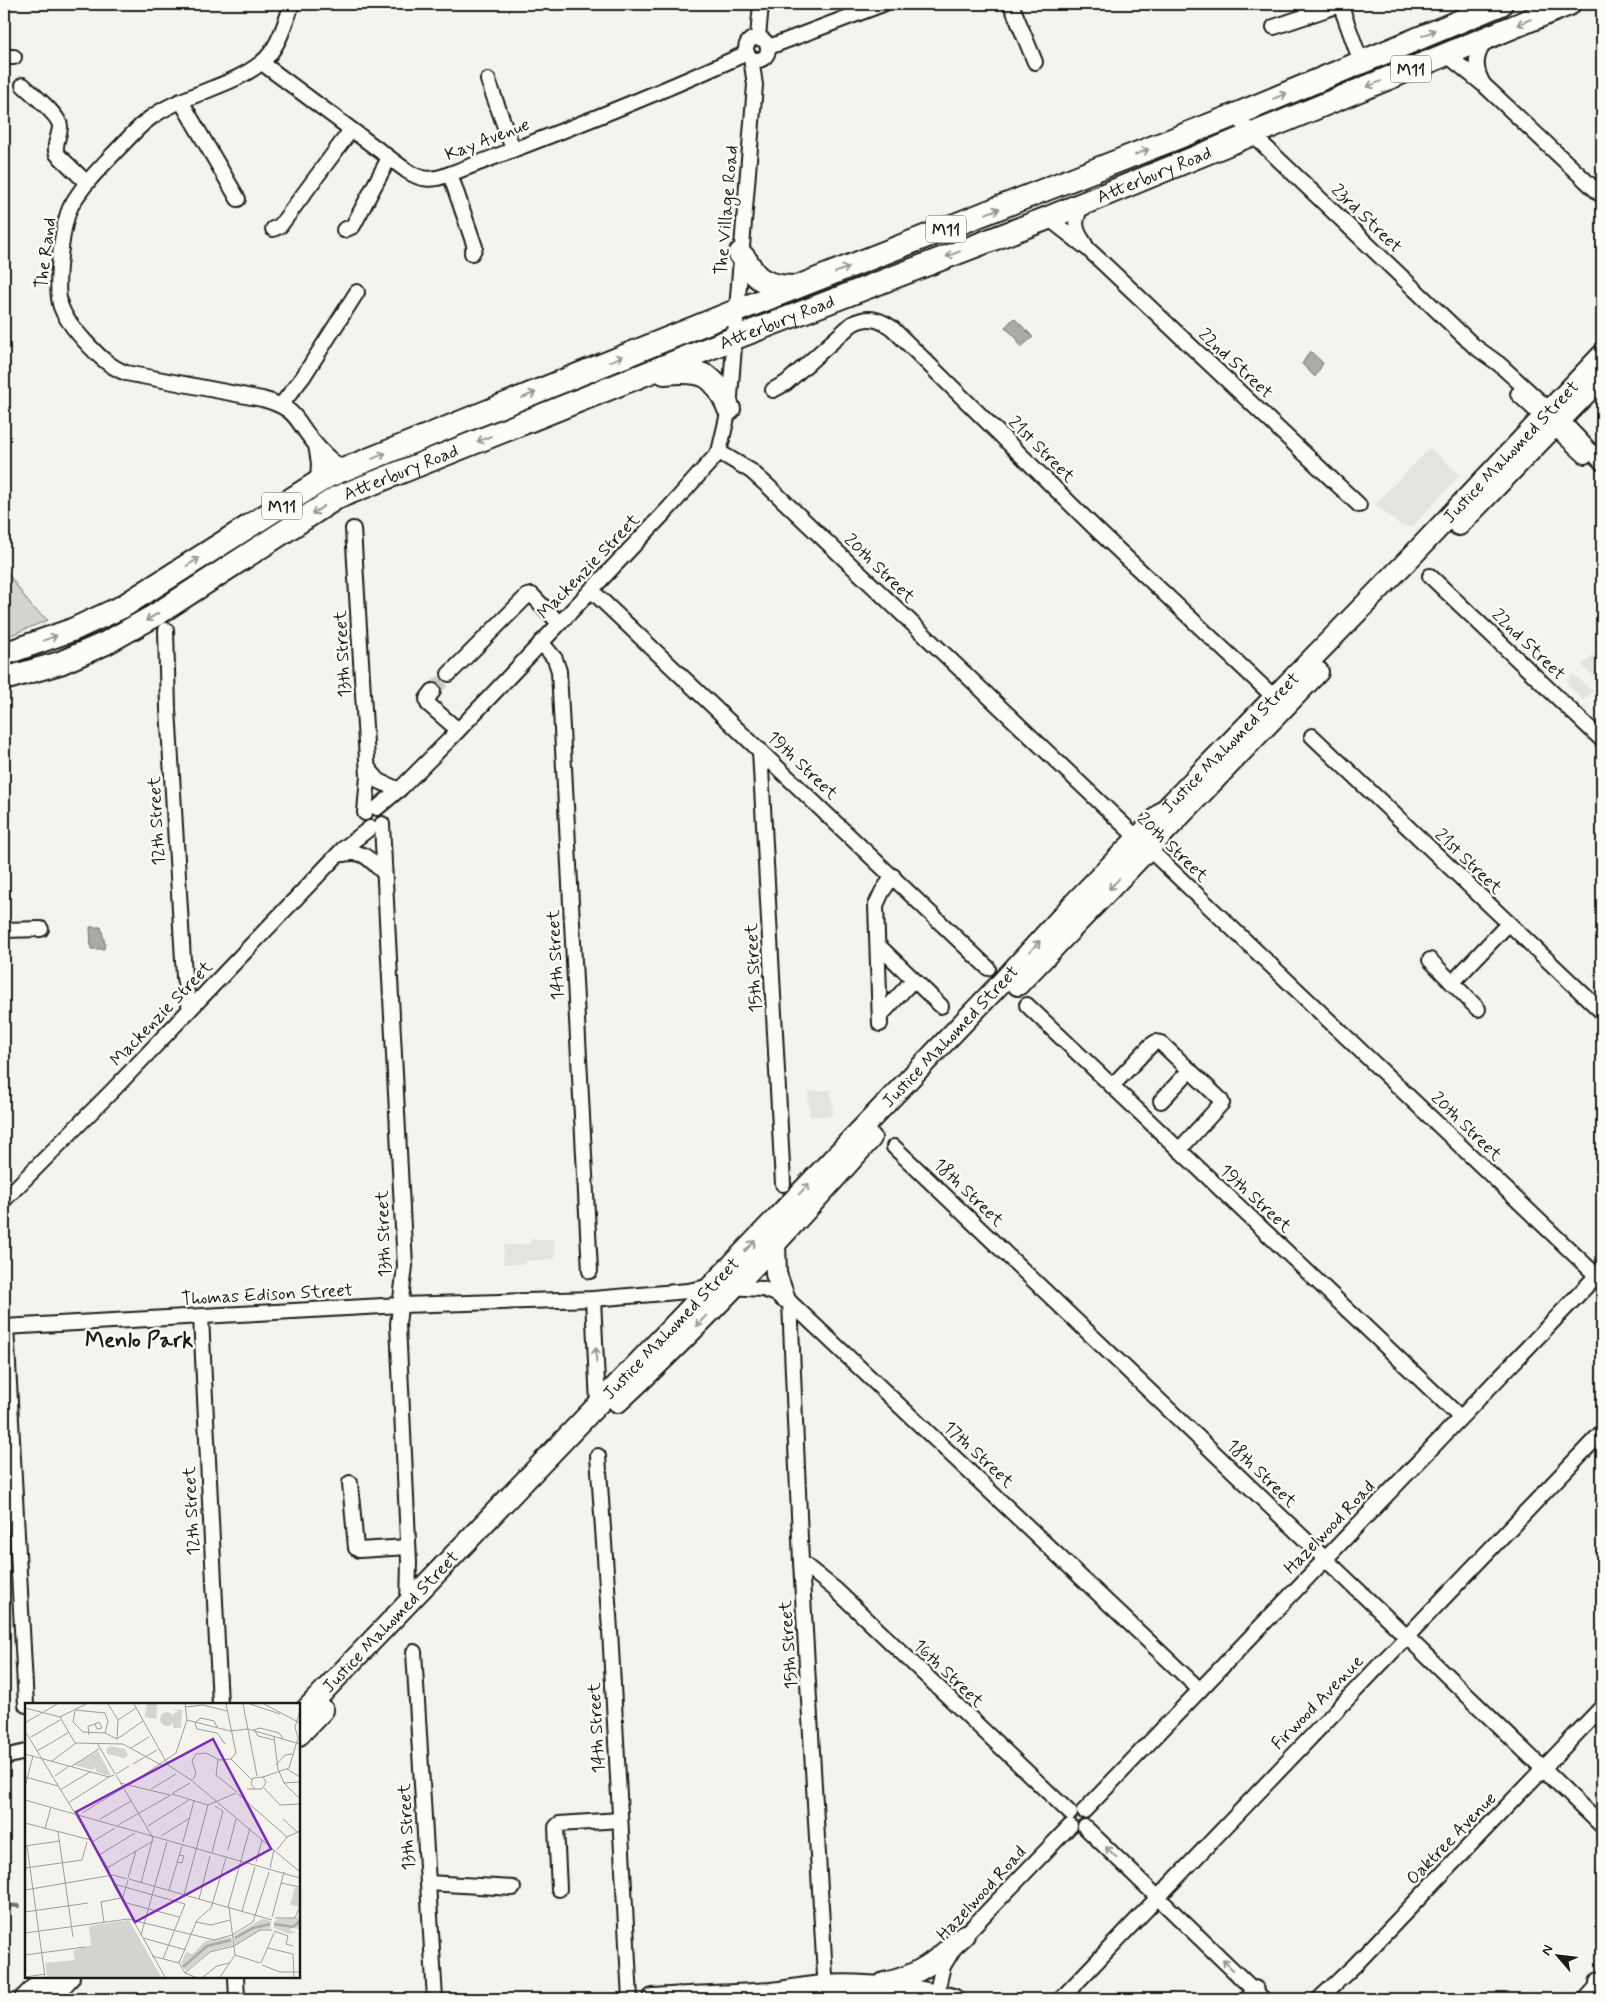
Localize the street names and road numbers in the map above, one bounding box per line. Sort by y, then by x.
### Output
road number: M11 [1391,56,1431,82]
street label: Kay Avenue [442,113,533,167]
street label: Atterbury Road [1093,141,1215,210]
street label: The Village Road [709,144,746,276]
street label: 23rd Street [1326,179,1407,259]
road number: M11 [926,215,966,242]
street label: The Rand [30,216,62,290]
street label: Atterbury Road [716,290,838,356]
street label: 22nd Street [1193,323,1278,404]
street label: Justice Mahomed Street [1438,376,1585,529]
street label: 21st Street [1003,411,1080,489]
street label: Atterbury Road [340,439,462,507]
road number: M11 [262,492,302,520]
street label: Mackenzie Street [532,508,646,625]
street label: 20th Street [838,529,921,609]
street label: 22nd Street [1486,604,1570,686]
street label: 13th Street [329,609,357,698]
street label: Justice Mahomed Street [1157,667,1305,819]
street label: 19th Street [761,726,843,806]
street label: 12th Street [143,775,171,866]
street label: 20th Street [1131,808,1214,888]
street label: 21st Street [1429,823,1508,900]
street label: 14th Street [542,909,570,1001]
street label: 15th Street [740,922,768,1013]
street label: Mackenzie Street [105,955,219,1072]
street label: Justice Mahomed Street [877,960,1025,1113]
street label: 20th Street [1425,1087,1508,1167]
street label: 18th Street [928,1153,1009,1233]
street label: 19th Street [1214,1159,1297,1239]
street label: 13th Street [370,1190,398,1278]
street label: Justice Mahomed Street [598,1252,745,1405]
street label: Thomas Edison Street [180,1279,354,1311]
street label: 17th Street [938,1416,1019,1494]
street label: 18th Street [1221,1434,1302,1514]
street label: 12th Street [178,1465,206,1556]
street label: Hazelwood Road [1279,1476,1381,1580]
street label: Justice Mahomed Street [317,1546,465,1699]
street label: 15th Street [774,1599,804,1690]
street label: 16th Street [908,1634,989,1714]
street label: Firwood Avenue [1266,1650,1369,1755]
street label: 14th Street [583,1682,611,1774]
street label: 13th Street [393,1782,421,1871]
street label: Oaktree Avenue [1401,1787,1502,1890]
street label: Hazelwood Road [931,1841,1032,1946]

